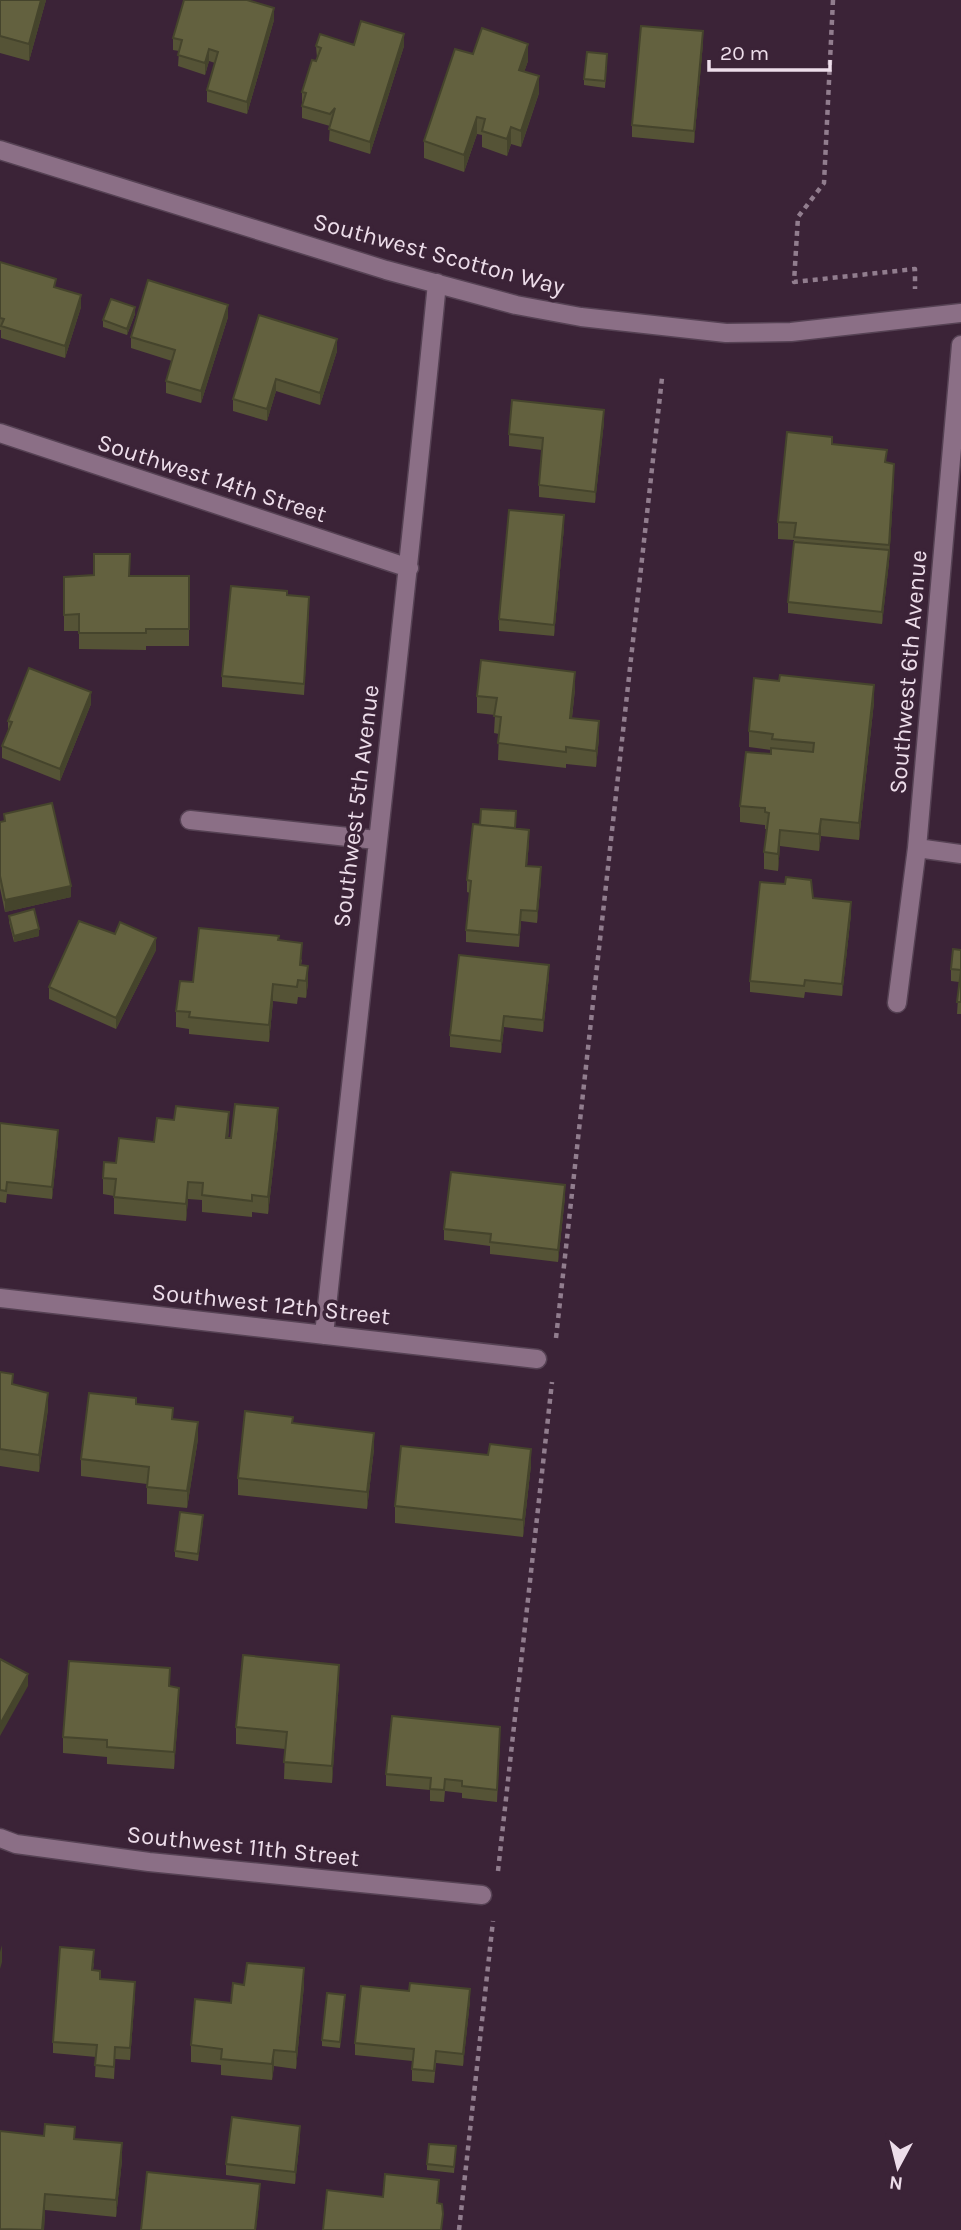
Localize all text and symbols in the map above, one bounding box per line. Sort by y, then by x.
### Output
scale bar [709,28,830,72]
text: 20 m [720,41,769,65]
street label: Southwest Scotton Way [310,207,568,301]
street label: Southwest 14th Street [94,428,330,528]
street label: Southwest 6th Avenue [883,549,933,795]
street label: Southwest 5th Avenue [327,683,385,929]
street label: Southwest 12th Street [150,1278,392,1330]
street label: Southwest 11th Street [125,1820,361,1872]
north arrow [863,2132,933,2202]
text: N [888,2171,904,2195]

